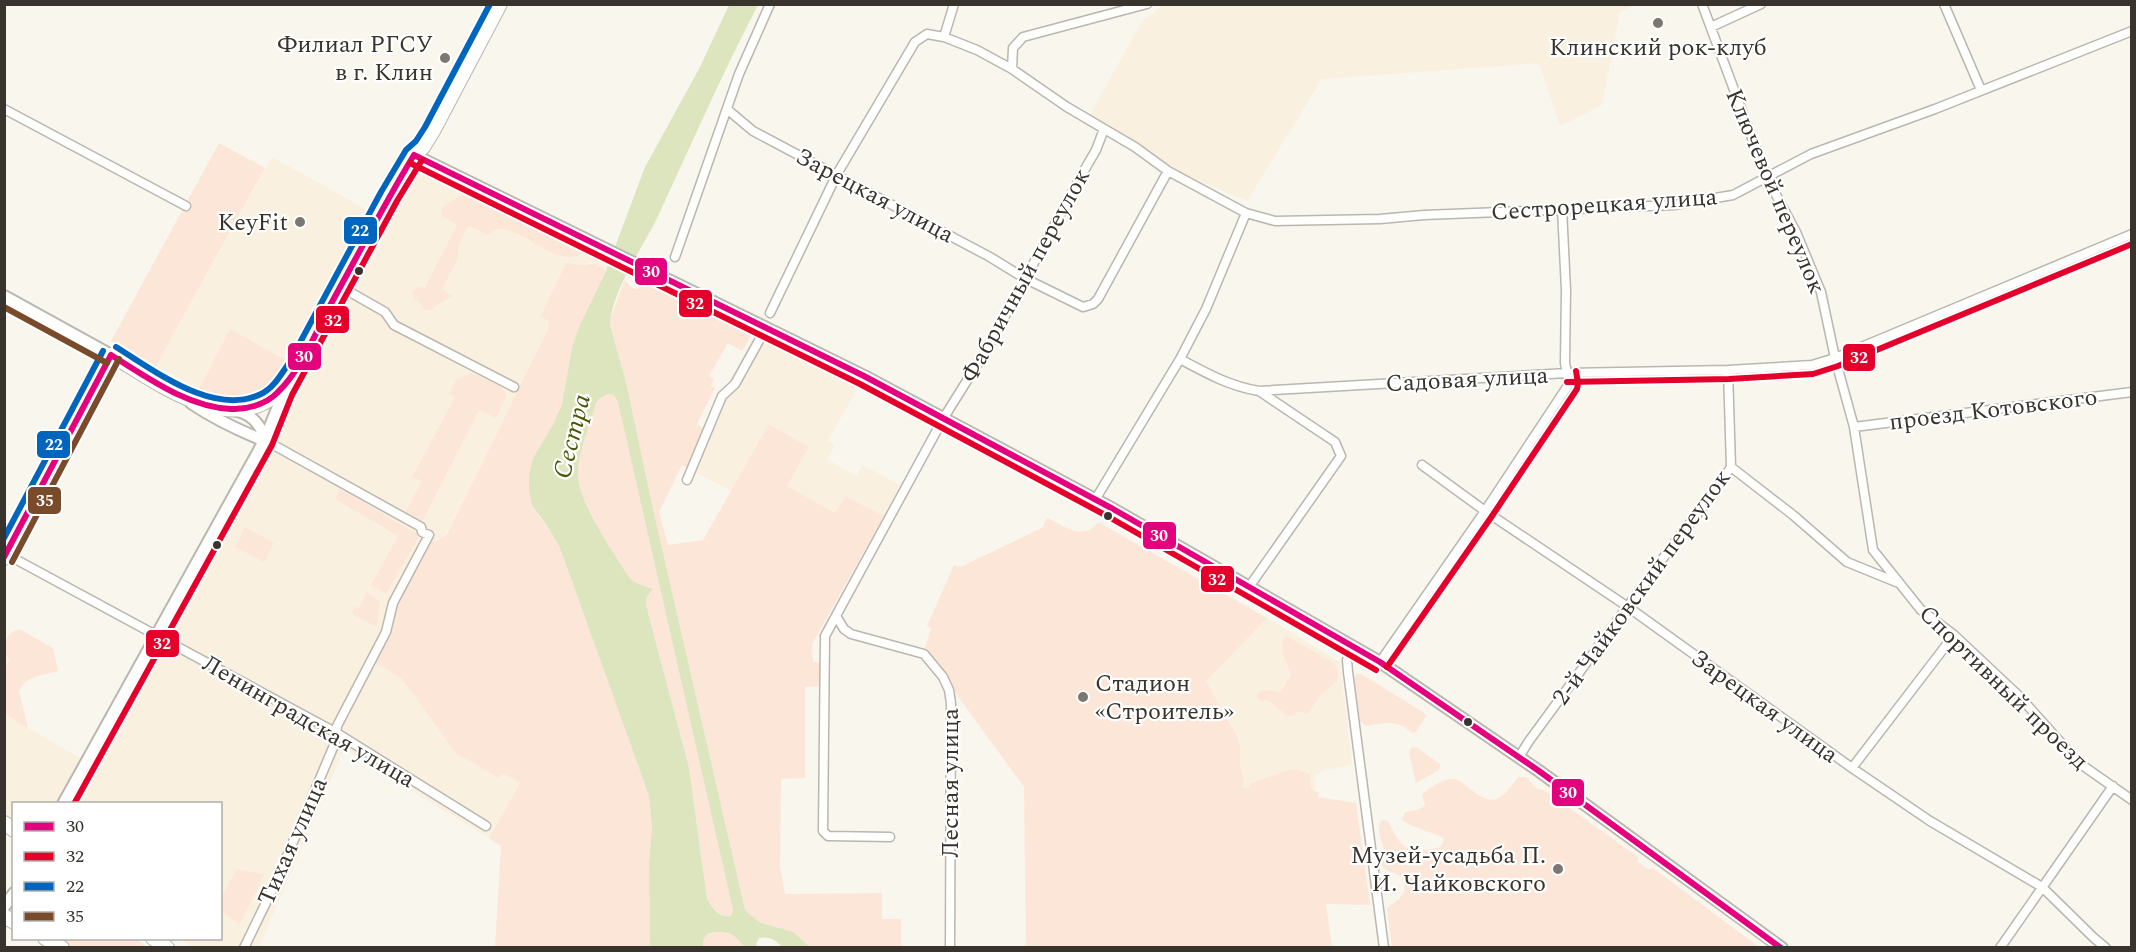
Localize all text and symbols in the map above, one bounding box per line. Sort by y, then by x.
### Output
marker: Клинский рок-клуб [1651,16,1665,30]
place label: Филиал РГСУ в г. Клин [277,27,433,91]
place label: Клинский рок-клуб [1549,30,1767,66]
marker: Филиал РГСУ в г. Клин [438,51,452,65]
street label: Ключевой переулок [1716,83,1835,300]
street label: Зарецкая улица [789,139,960,253]
street label: Фабричный переулок [952,162,1100,389]
street label: Сестрорецкая улица [1490,179,1719,231]
place label: KeyFit [218,205,288,241]
marker: KeyFit [293,215,307,229]
line badge: 22 [343,216,378,245]
text: 22 [351,219,369,243]
line badge: 30 [634,257,668,286]
text: 30 [642,260,660,284]
unlabelled marker [353,265,365,277]
line badge: 32 [678,289,713,318]
text: 32 [686,292,704,316]
line badge: 32 [315,305,350,334]
text: 32 [324,309,342,333]
line badge: 30 [287,342,322,371]
line badge: 32 [1842,343,1876,372]
text: 30 [295,345,313,369]
text: 32 [1850,346,1868,370]
street label: Садовая улица [1385,358,1550,402]
street label: проезд Котовского [1887,379,2099,441]
water label: Сестра [542,390,602,483]
line badge: 22 [36,430,71,459]
text: 22 [45,433,63,457]
street label: 2-й Чайковский переулок [1544,462,1740,713]
line badge: 35 [27,486,62,515]
text: 35 [36,489,54,513]
unlabelled marker [1102,510,1114,522]
line badge: 30 [1142,521,1177,550]
text: 30 [1150,524,1168,548]
unlabelled marker [211,539,223,551]
line badge: 32 [1200,565,1235,593]
text: 32 [1208,568,1226,592]
street label: Спортивный проезд [1910,597,2097,779]
line badge: 32 [145,629,180,658]
text: 32 [153,632,171,656]
street label: Зарецкая улица [1683,641,1846,773]
street label: Ленинградская улица [195,646,422,798]
place label: Стадион «Строитель» [1095,666,1234,730]
marker: Стадион «Строитель» [1076,690,1090,704]
street label: Лесная улица [933,708,969,858]
unlabelled marker [1462,716,1474,728]
street label: Тихая улица [249,771,337,911]
line badge: 30 [1551,778,1585,807]
text: 30 [1559,781,1577,805]
legend [12,802,222,940]
text: 30 [66,813,84,840]
place label: Музей-усадьба П. И. Чайковского [1351,838,1546,902]
text: 32 [66,843,84,870]
marker: Музей-усадьба П. И. Чайковского [1551,862,1565,876]
text: 22 [66,873,84,900]
text: 35 [66,903,84,930]

